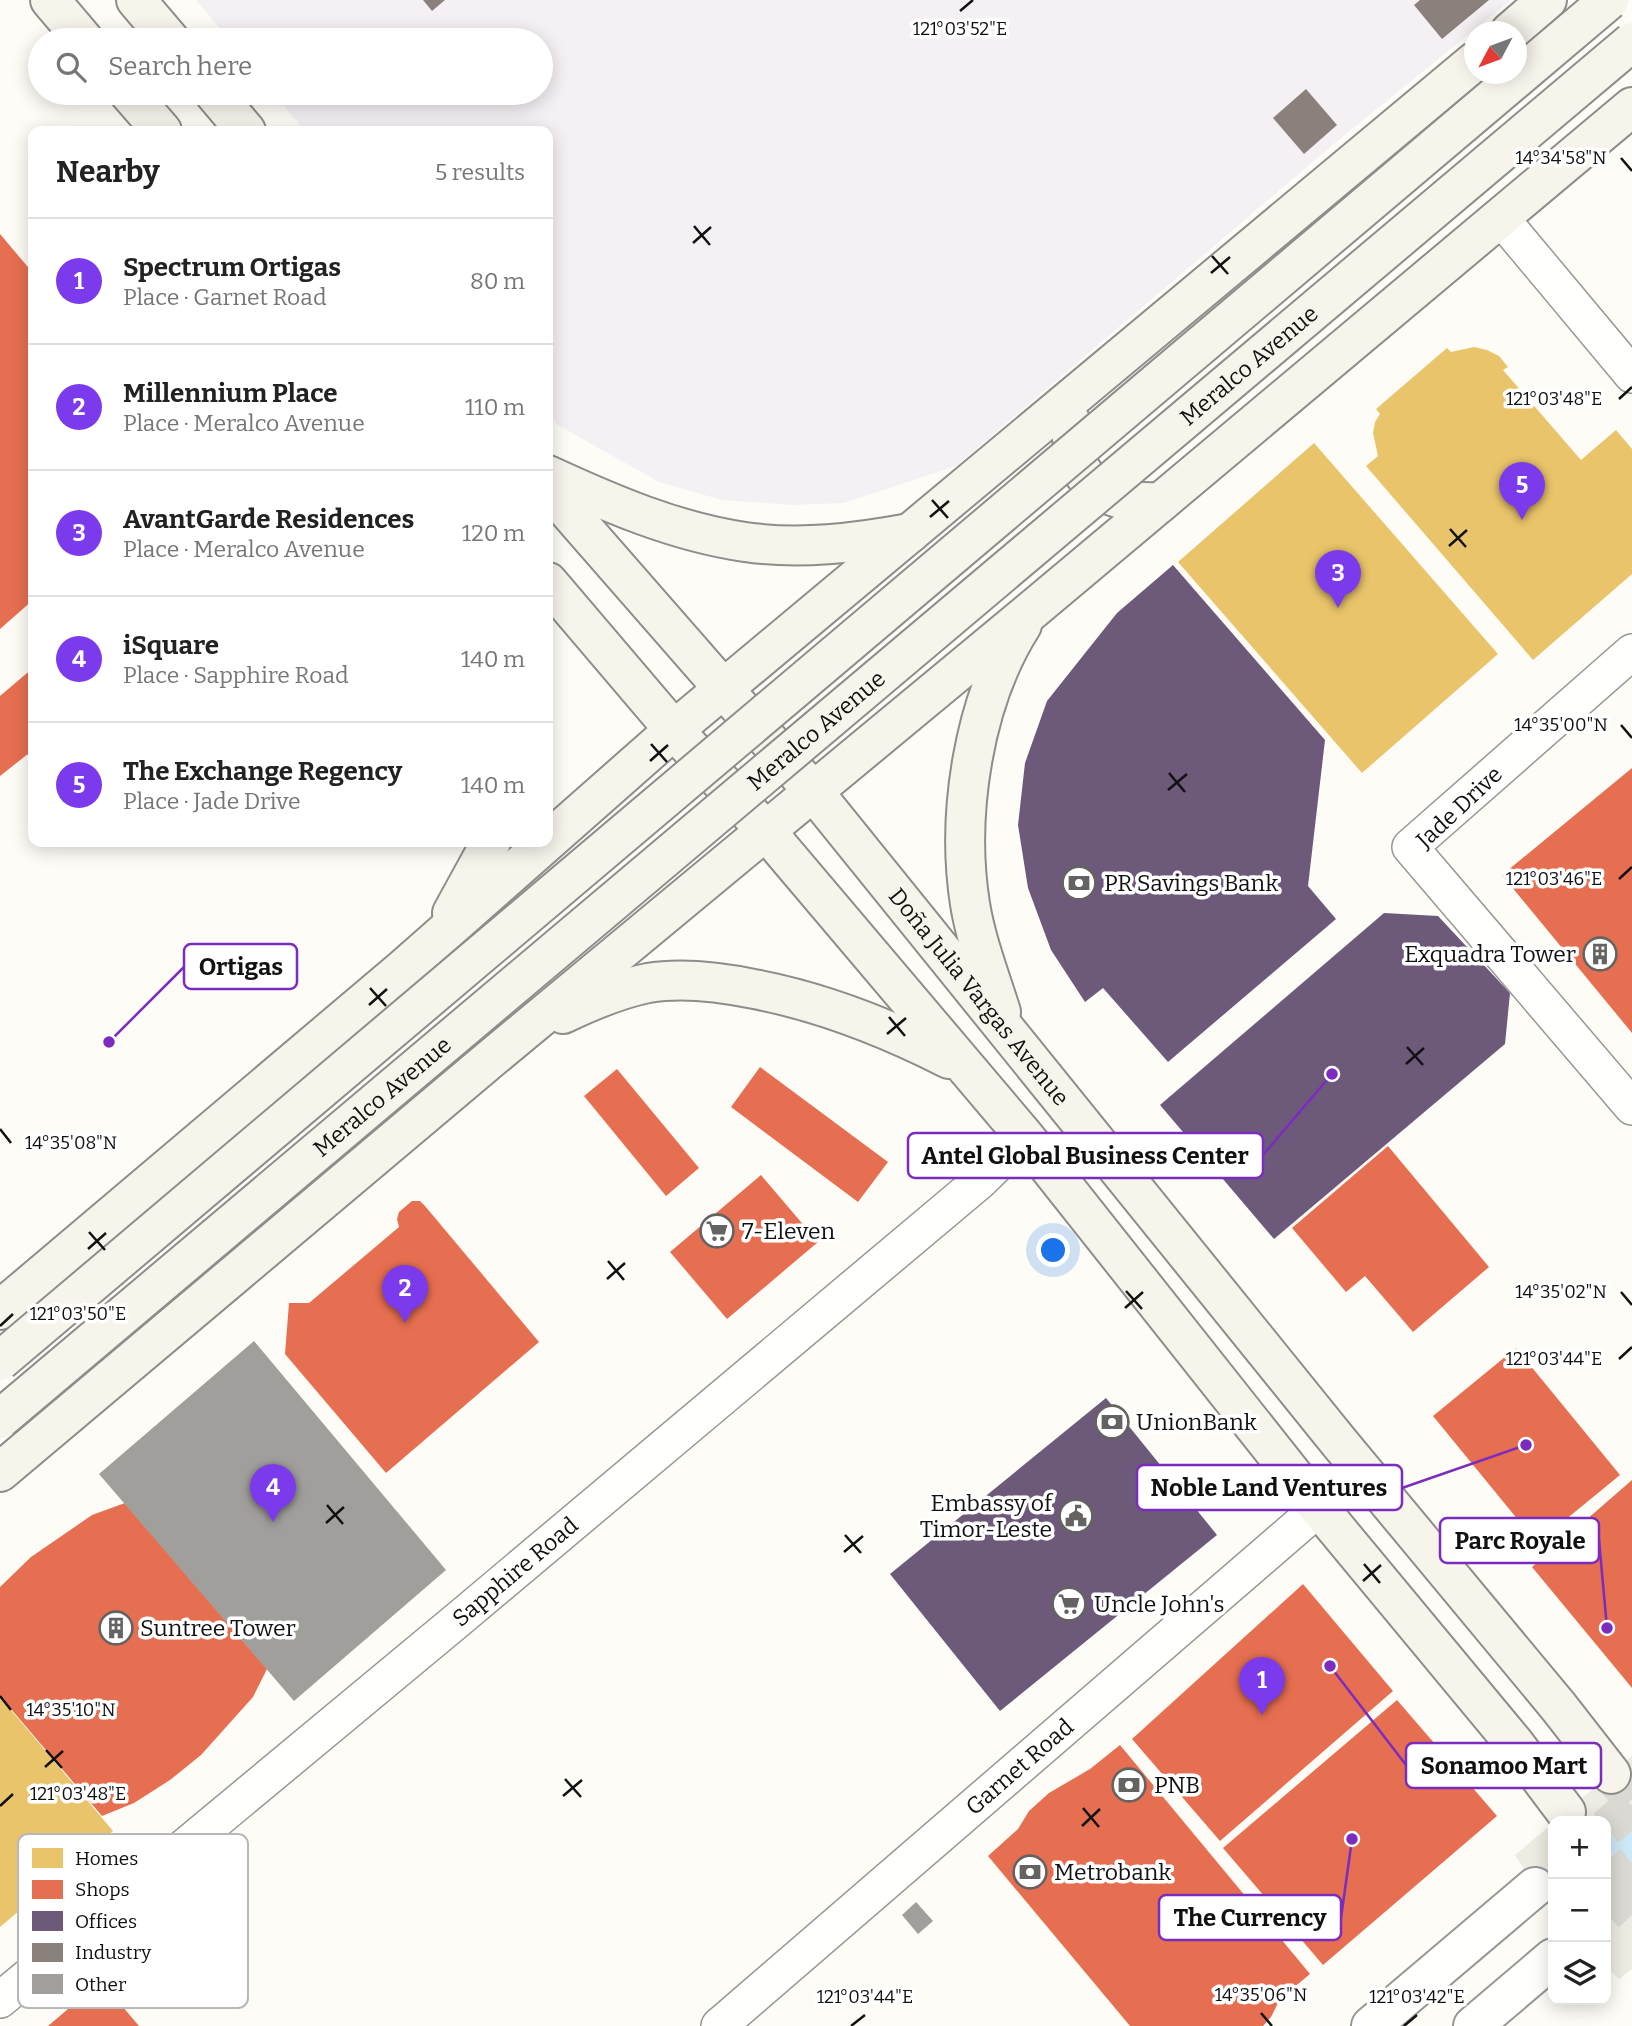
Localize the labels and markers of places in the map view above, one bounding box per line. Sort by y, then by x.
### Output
pin: 5 [1499,462,1545,520]
pin: 3 [1315,550,1361,608]
bank icon: PR Savings Bank [1060,864,1098,902]
place label: PR Savings Bank [1104,869,1278,897]
building icon: Exquadra Tower [1581,935,1619,973]
place label: Exquadra Tower [1404,940,1576,968]
callout: Ortigas [184,944,297,989]
callout: Antel Global Business Center [908,1133,1263,1178]
supermarket icon: 7-Eleven [698,1212,736,1250]
place label: 7-Eleven [742,1217,835,1245]
pin: 2 [382,1265,428,1323]
bank icon: UnionBank [1093,1403,1131,1441]
place label: UnionBank [1136,1408,1257,1436]
pin: 4 [250,1464,296,1522]
callout: Noble Land Ventures [1137,1465,1402,1510]
place label: Embassy of Timor-Leste [920,1489,1054,1543]
public building icon: Embassy of Timor-Leste [1057,1497,1095,1535]
callout: Parc Royale [1440,1518,1599,1563]
supermarket icon: Uncle John's [1050,1585,1088,1623]
place label: Uncle John's [1094,1590,1224,1618]
building icon: Suntree Tower [97,1609,135,1647]
place label: Suntree Tower [140,1614,296,1642]
pin: 1 [1239,1657,1285,1715]
callout: Sonamoo Mart [1406,1743,1601,1788]
bank icon: PNB [1110,1766,1148,1804]
place label: PNB [1154,1771,1200,1799]
bank icon: Metrobank [1011,1853,1049,1891]
place label: Metrobank [1054,1858,1171,1886]
callout: The Currency [1159,1895,1341,1940]

